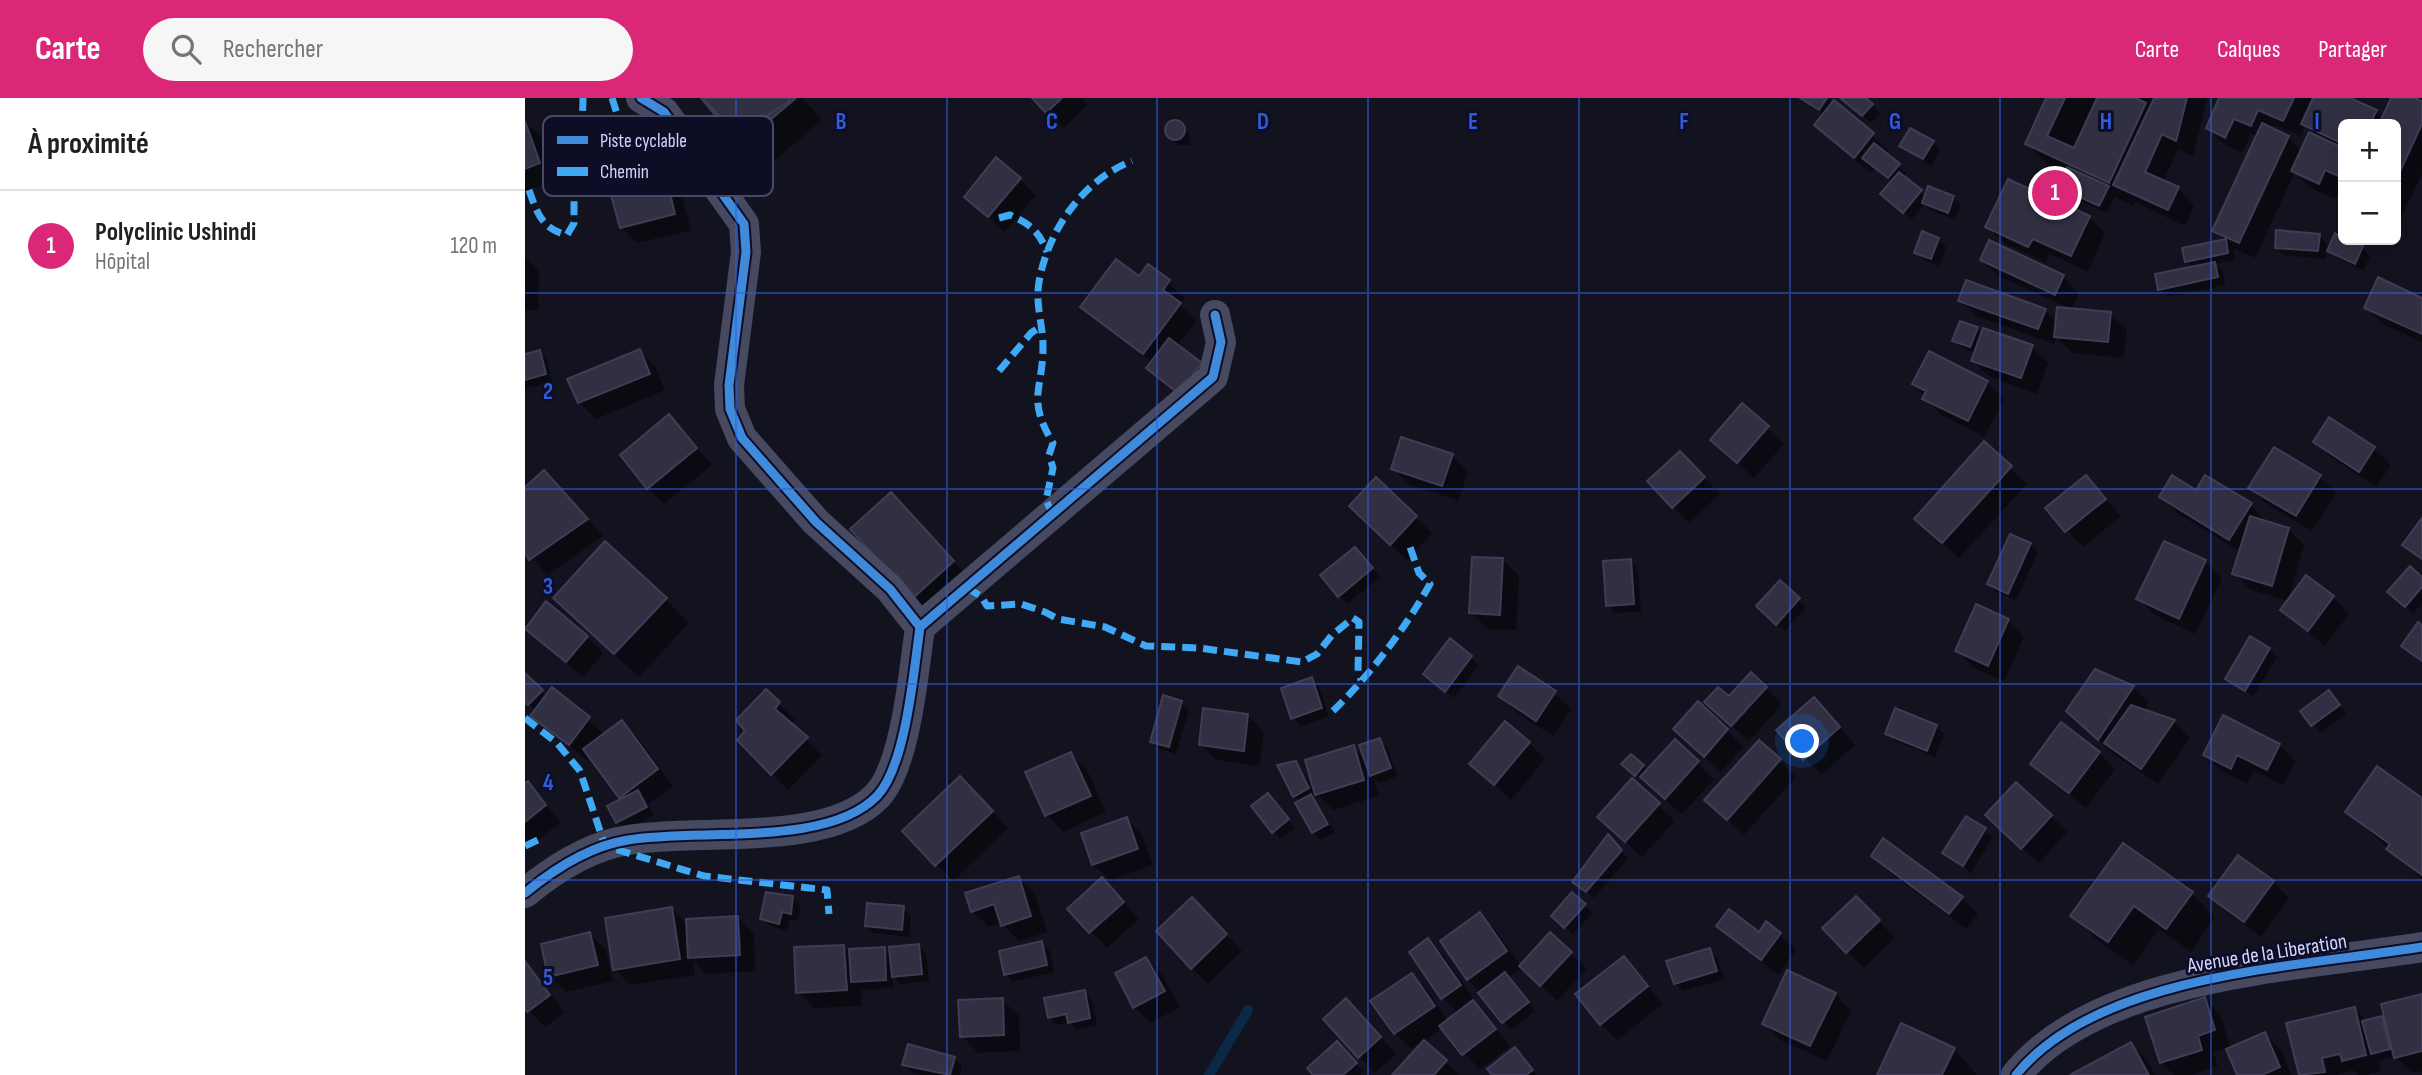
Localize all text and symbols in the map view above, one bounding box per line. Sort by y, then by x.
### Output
search box [143,18,633,81]
text: Carte [35,29,101,69]
icon: search [167,30,205,68]
text: Rechercher [223,34,323,65]
text: Carte [2135,35,2179,64]
text: Calques [2217,35,2280,64]
text: Partager [2318,35,2387,64]
text: B [836,108,847,136]
text: C [1046,108,1058,136]
text: D [1257,108,1269,136]
text: E [1468,108,1478,136]
text: F [1679,108,1689,136]
text: G [1889,108,1901,136]
text: H [2100,108,2112,136]
text: I [2314,108,2320,136]
legend [543,116,773,196]
map controls [2338,119,2401,245]
button: + [2338,119,2401,182]
text: À proximité [28,126,149,162]
text: Piste cyclable [600,130,687,153]
text: Chemin [600,161,649,184]
pin: 1 [2032,167,2078,219]
button: − [2338,182,2401,245]
text: Polyclinic Ushindi [95,217,256,248]
text: 1 [46,232,56,260]
text: 120 m [451,232,497,260]
text: Hôpital [95,248,150,276]
text: 2 [543,378,553,406]
text: 3 [543,573,553,601]
your location [1785,724,1819,758]
text: 4 [543,769,554,797]
street label: Avenue de la Liberation [2185,929,2349,979]
text: 5 [543,964,553,992]

